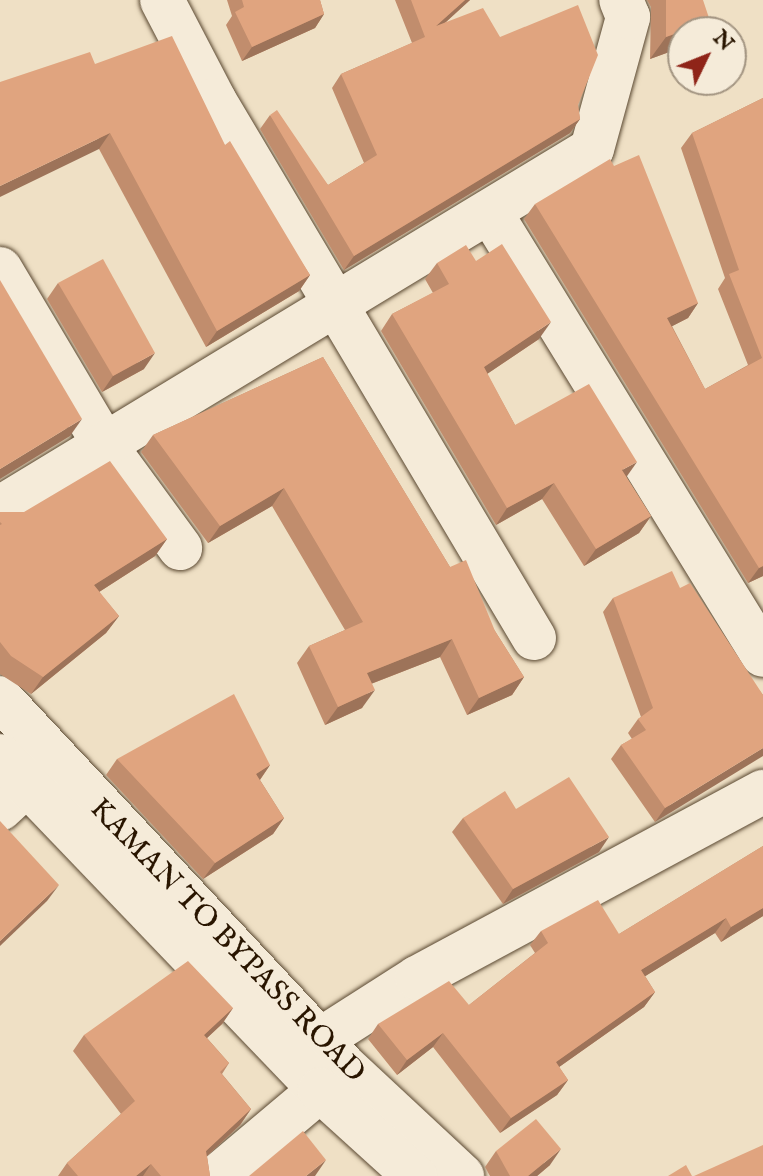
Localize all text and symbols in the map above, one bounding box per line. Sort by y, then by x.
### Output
north arrow [667,16,747,96]
text: N [706,24,740,58]
street label: KAMAN TO BYPASS ROAD [82,791,372,1091]

